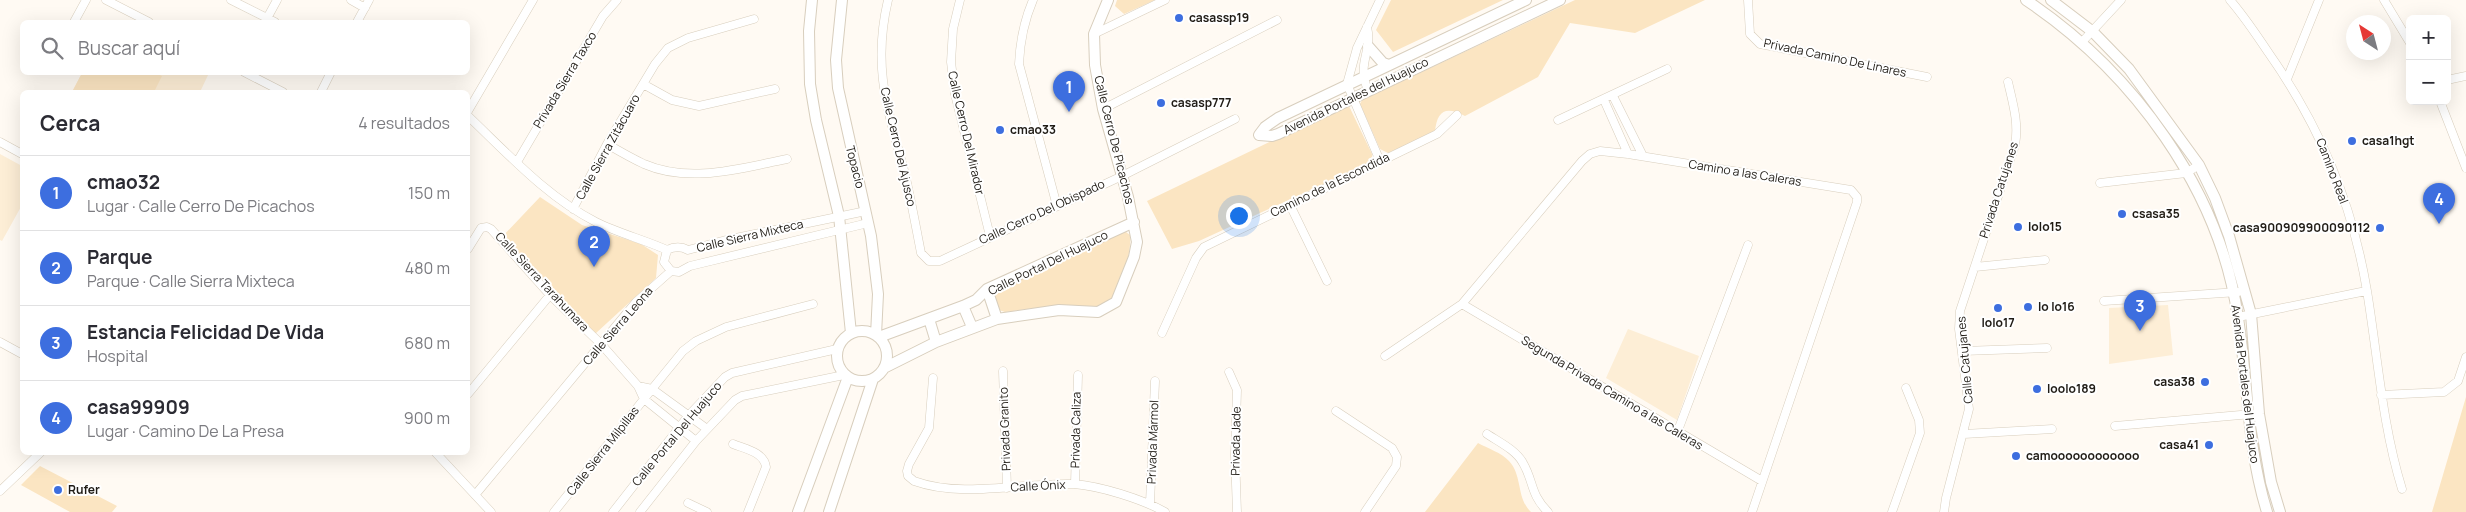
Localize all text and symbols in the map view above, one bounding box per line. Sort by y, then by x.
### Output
place label: casassp19 [1189,9,1249,26]
marker: casassp19 [1173,12,1185,24]
north arrow [2346,15,2391,60]
map controls [2406,15,2451,105]
button: + [2406,15,2451,60]
search box [20,20,470,75]
street label: Privada Sierra Taxco [529,28,600,131]
icon: search [38,34,66,62]
street label: Privada Camino De Linares [1762,34,1908,81]
text: Buscar aquí [78,35,180,61]
street label: Avenida Portales del Huajuco [1280,53,1431,138]
button: − [2406,60,2451,105]
street label: Calle Cerro Del Mirador [944,69,989,197]
pin: 1 [1053,71,1085,112]
street label: Calle Cerro De Picachos [1090,74,1139,206]
street label: Calle Cerro Del Ajusco [877,86,920,208]
street label: Calle Sierra Zitácuaro [571,91,644,203]
place label: casasp777 [1171,94,1231,111]
marker: casasp777 [1155,97,1167,109]
text: Cerca [40,109,100,137]
text: 4 resultados [358,112,450,134]
place label: cmao33 [1010,121,1056,138]
marker: cmao33 [994,124,1006,136]
place label: casa1hgt [2362,132,2414,149]
marker: casa1hgt [2346,135,2358,147]
street label: Camino Real [2312,136,2353,206]
street label: Privada Catujanes [1975,140,2022,240]
street label: Topacio [842,144,869,190]
street label: Camino de la Escondida [1267,148,1392,221]
street label: Camino a las Caleras [1687,155,1803,190]
text: cmao32 [87,169,160,195]
street label: Calle Cerro Del Obispado [976,175,1107,248]
text: 1 [52,182,60,204]
text: 150 m [408,182,450,204]
pin: 4 [2423,183,2455,224]
text: Lugar · Calle Cerro De Picachos [87,195,315,217]
your location [1226,203,1252,229]
place label: csasa35 [2132,205,2180,222]
marker: csasa35 [2116,208,2128,220]
street label: Calle Sierra Mixteca [695,215,805,256]
place label: lolo15 [2028,218,2062,235]
place label: casa900909900090112 [2233,219,2370,236]
marker: lolo15 [2012,221,2024,233]
marker: casa900909900090112 [2374,222,2386,234]
pin: 2 [578,226,610,267]
street label: Calle Portal Del Huajuco [985,226,1111,299]
street label: Calle Sierra Tarahumara [492,228,593,335]
text: Parque [87,244,152,270]
text: 2 [51,257,61,279]
text: 480 m [405,257,450,279]
text: Parque · Calle Sierra Mixteca [87,270,295,292]
street label: Calle Sierra Leona [579,283,657,369]
pin: 3 [2124,290,2156,331]
place label: lo lo16 [2038,298,2075,315]
marker: lo lo16 [2022,301,2034,313]
marker: lolo17 [1992,302,2004,314]
street label: Avenida Portales del Huajuco [2227,304,2264,464]
place label: lolo17 [1981,314,2015,331]
street label: Calle Catujanes [1952,316,1977,404]
text: Estancia Felicidad De Vida [87,319,324,345]
street label: Segunda Privada Camino a las Caleras [1518,331,1706,454]
text: 3 [51,332,61,354]
text: 680 m [404,332,450,354]
text: Hospital [87,345,148,367]
place label: casa38 [2154,373,2195,390]
marker: casa38 [2199,376,2211,388]
street label: Calle Portal Del Huajuco [628,378,725,490]
place label: loolo189 [2047,380,2096,397]
marker: loolo189 [2031,383,2043,395]
street label: Privada Granito [995,387,1014,471]
street label: Privada Caliza [1066,392,1085,468]
text: casa99909 [87,394,190,420]
street label: Privada Mármol [1143,400,1162,484]
street label: Calle Sierra Milpillas [562,402,643,499]
street label: Privada Jade [1226,406,1245,476]
text: 4 [51,407,61,429]
text: 900 m [404,407,450,429]
text: Lugar · Camino De La Presa [87,420,284,442]
place label: casa41 [2159,436,2199,453]
marker: casa41 [2203,439,2215,451]
place label: camoooooooooooo [2026,447,2139,464]
marker: camoooooooooooo [2010,450,2022,462]
street label: Calle Ónix [1010,476,1067,495]
place label: Rufer [68,481,100,498]
marker: Rufer [52,484,64,496]

